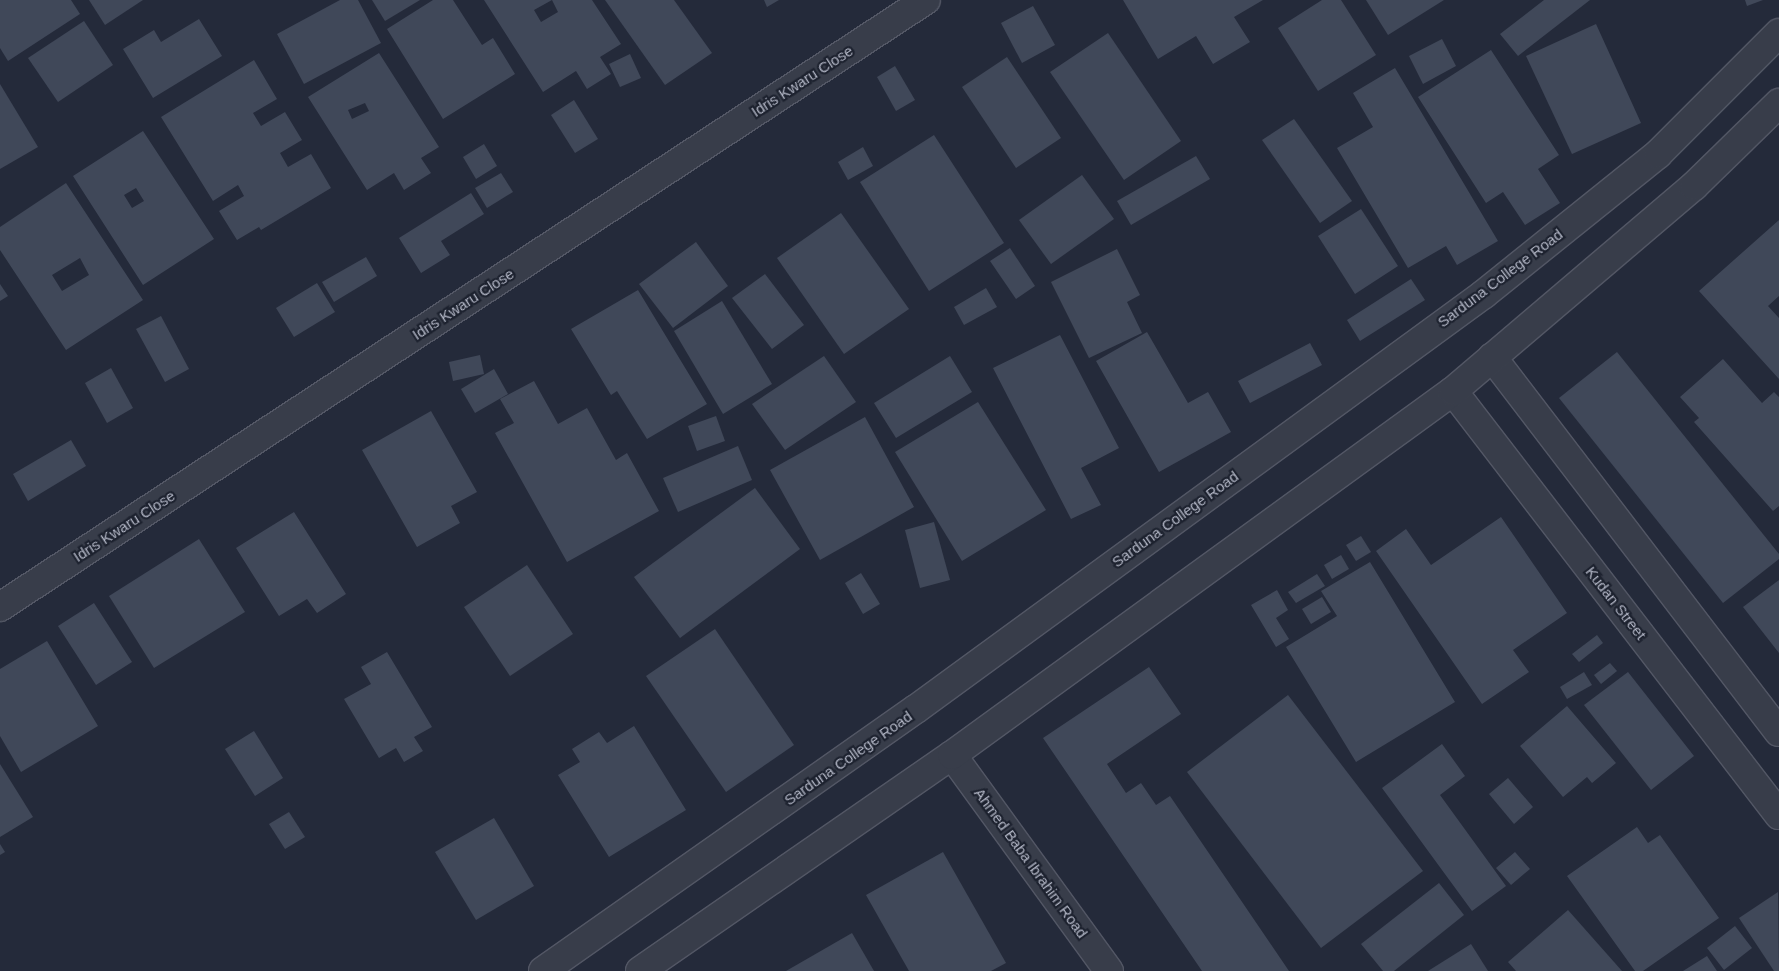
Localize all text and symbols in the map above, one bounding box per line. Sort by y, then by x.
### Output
street label: Idris Kwaru Close [748,41,856,121]
street label: Sarduna College Road [1434,225,1566,331]
street label: Idris Kwaru Close [409,264,517,344]
street label: Sarduna College Road [1108,467,1242,571]
street label: Idris Kwaru Close [70,486,178,566]
street label: Kudan Street [1582,563,1650,643]
street label: Sarduna College Road [781,707,915,809]
street label: Ahmed Baba Ibrahim Road [971,785,1091,941]

